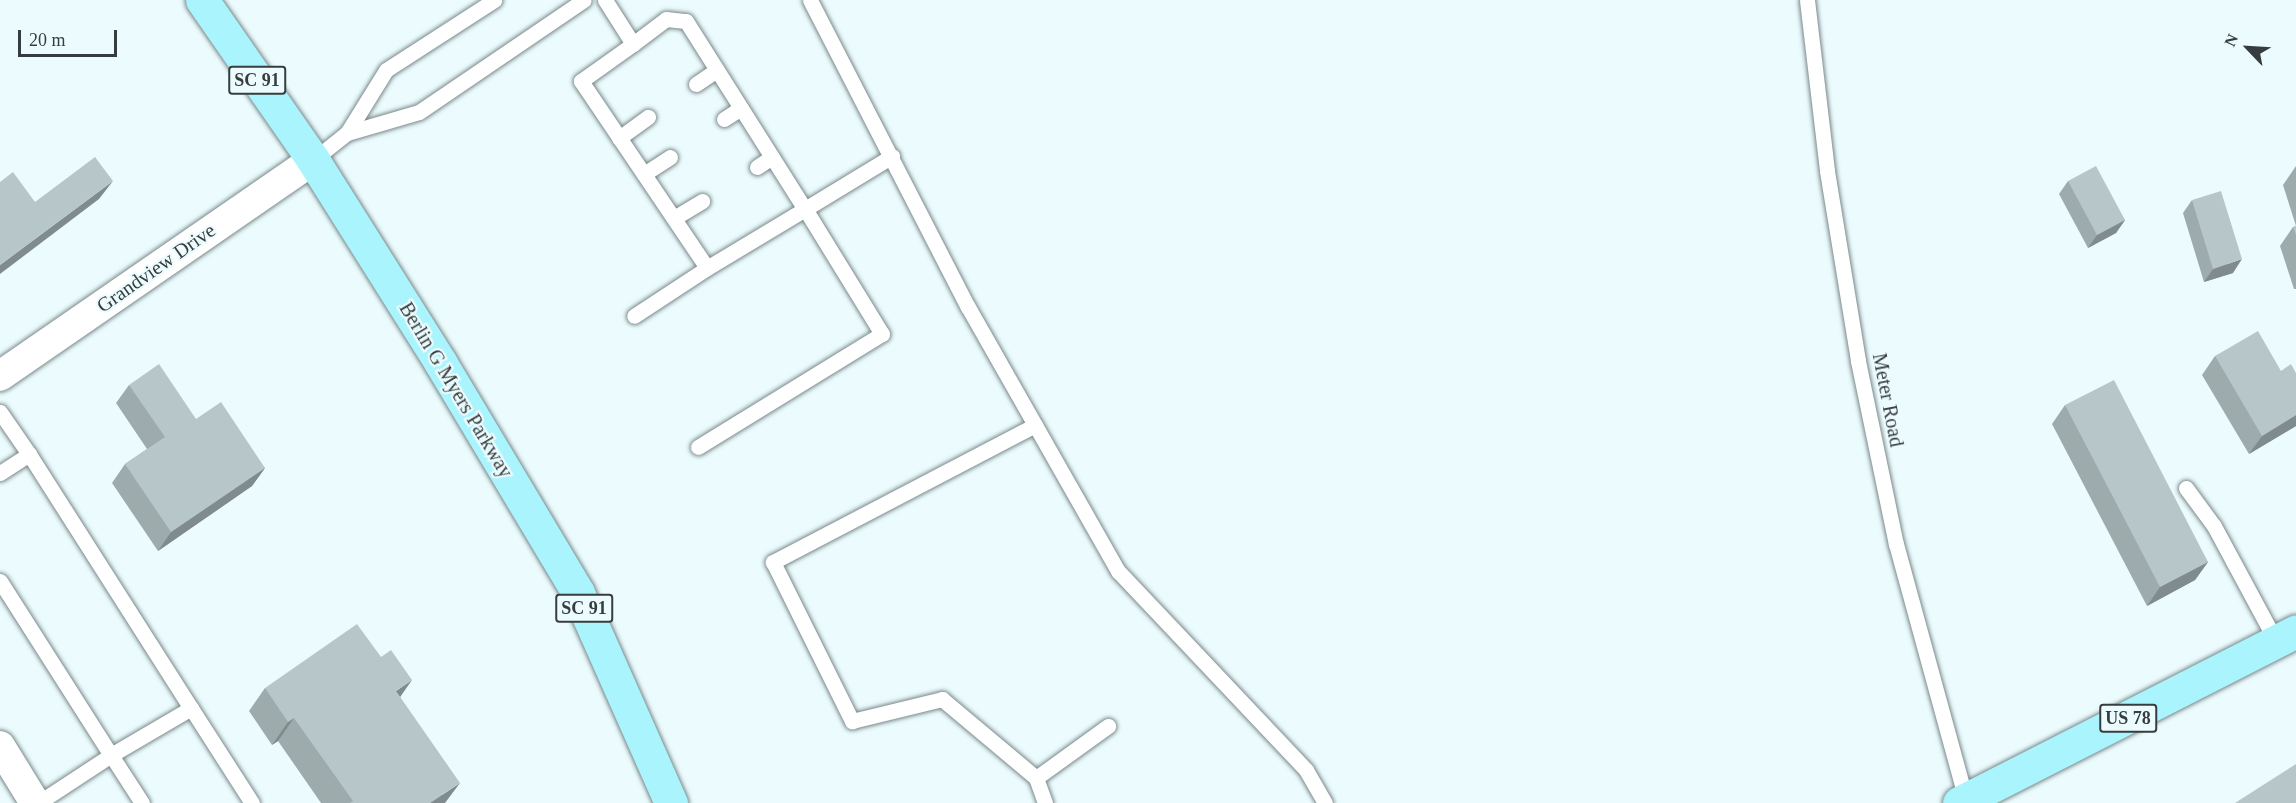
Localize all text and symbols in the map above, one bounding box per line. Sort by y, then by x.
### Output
scale bar [21,18,120,56]
north arrow [2218,18,2278,78]
text: 20 m [29,30,66,50]
text: N [2221,31,2241,49]
road number: SC 91 [227,65,287,95]
street label: Grandview Drive [92,218,220,318]
street label: Berlin G Myers Parkway [394,298,518,482]
street label: Meter Road [1867,351,1909,449]
road number: SC 91 [554,593,614,623]
road number: US 78 [2098,703,2158,733]

